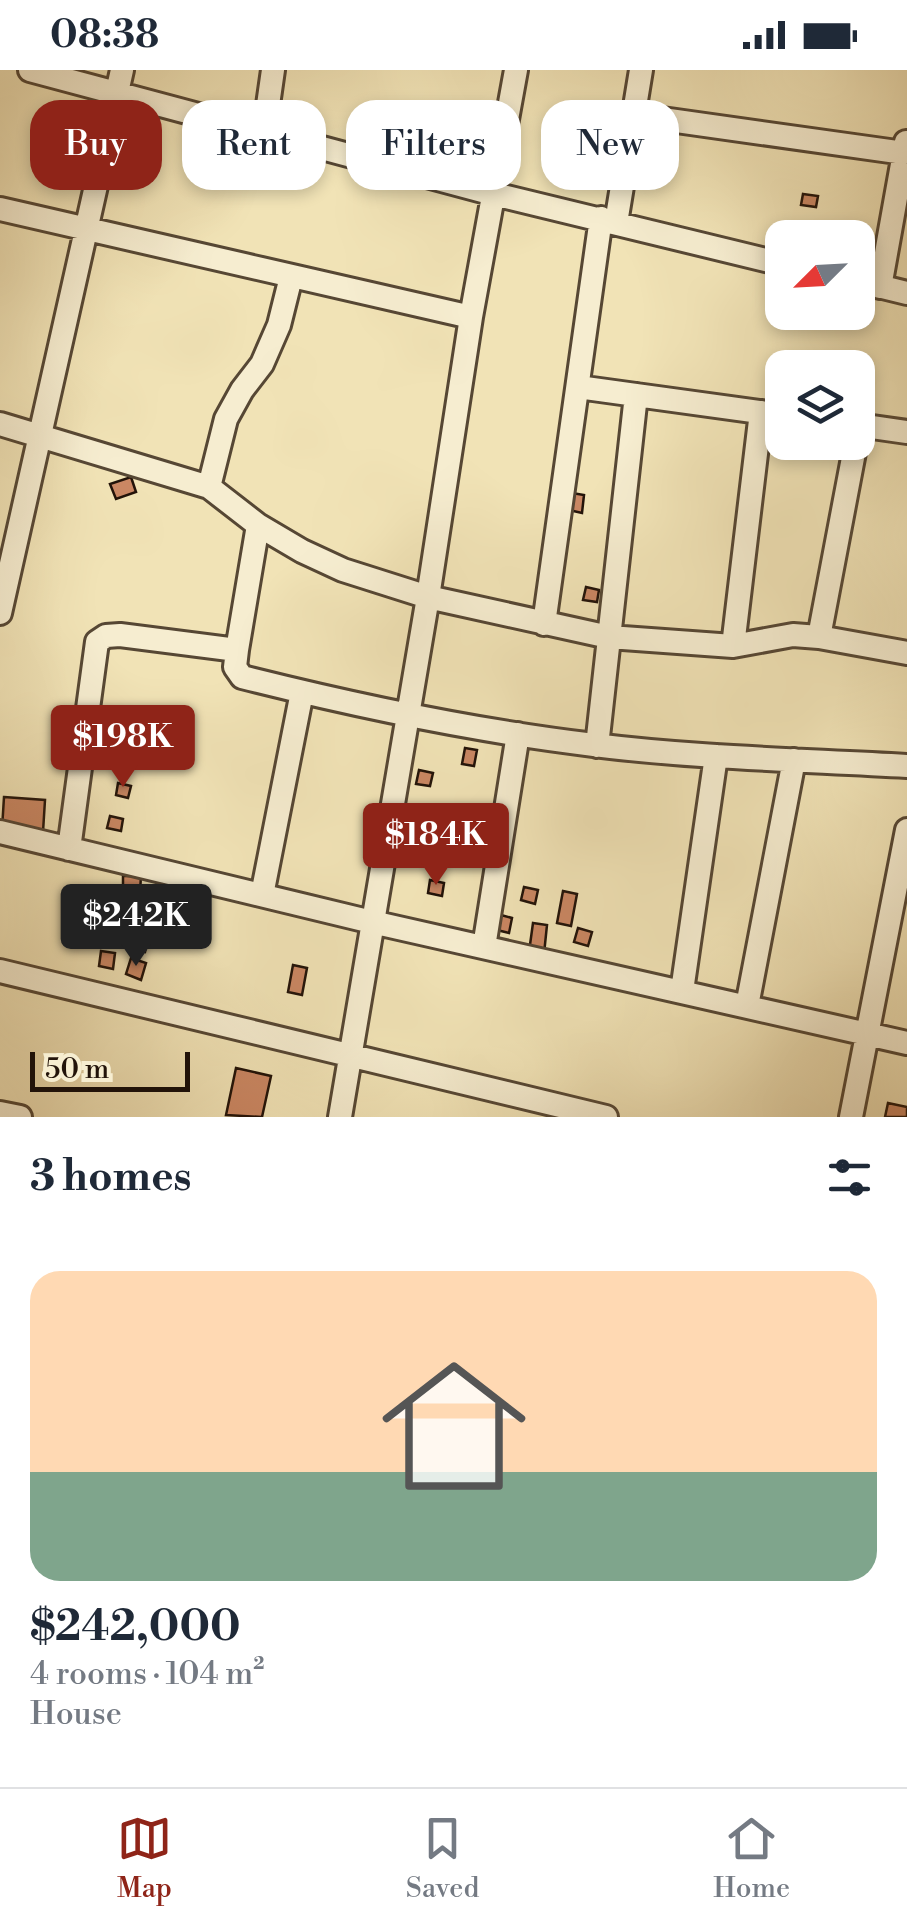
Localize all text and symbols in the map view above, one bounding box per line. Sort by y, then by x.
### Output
text: 08:38 [50,12,159,59]
chip: Buy [30,100,162,190]
chip: Rent [182,100,326,190]
chip: Filters [346,100,521,190]
chip: New [541,100,679,190]
north arrow [765,220,875,330]
map controls [765,220,875,460]
button: layers [765,350,875,460]
pin: $198K [53,705,193,790]
text: $198K [73,717,173,757]
pin: $184K [366,803,506,888]
text: $184K [385,815,487,855]
pin: $242K [66,884,206,969]
text: $242K [83,896,189,936]
scale bar [30,1047,190,1091]
text: 50 m [45,1052,109,1087]
icon: filters [822,1150,877,1205]
text: 3 homes [30,1151,192,1204]
icon: home [364,1336,544,1516]
text: $242,000 [30,1601,240,1654]
text: 4 rooms · 104 m² [30,1654,264,1694]
text: House [30,1694,122,1734]
tab: Map [117,1811,172,1906]
tab: Saved [406,1811,479,1906]
tab: Home [713,1811,790,1906]

